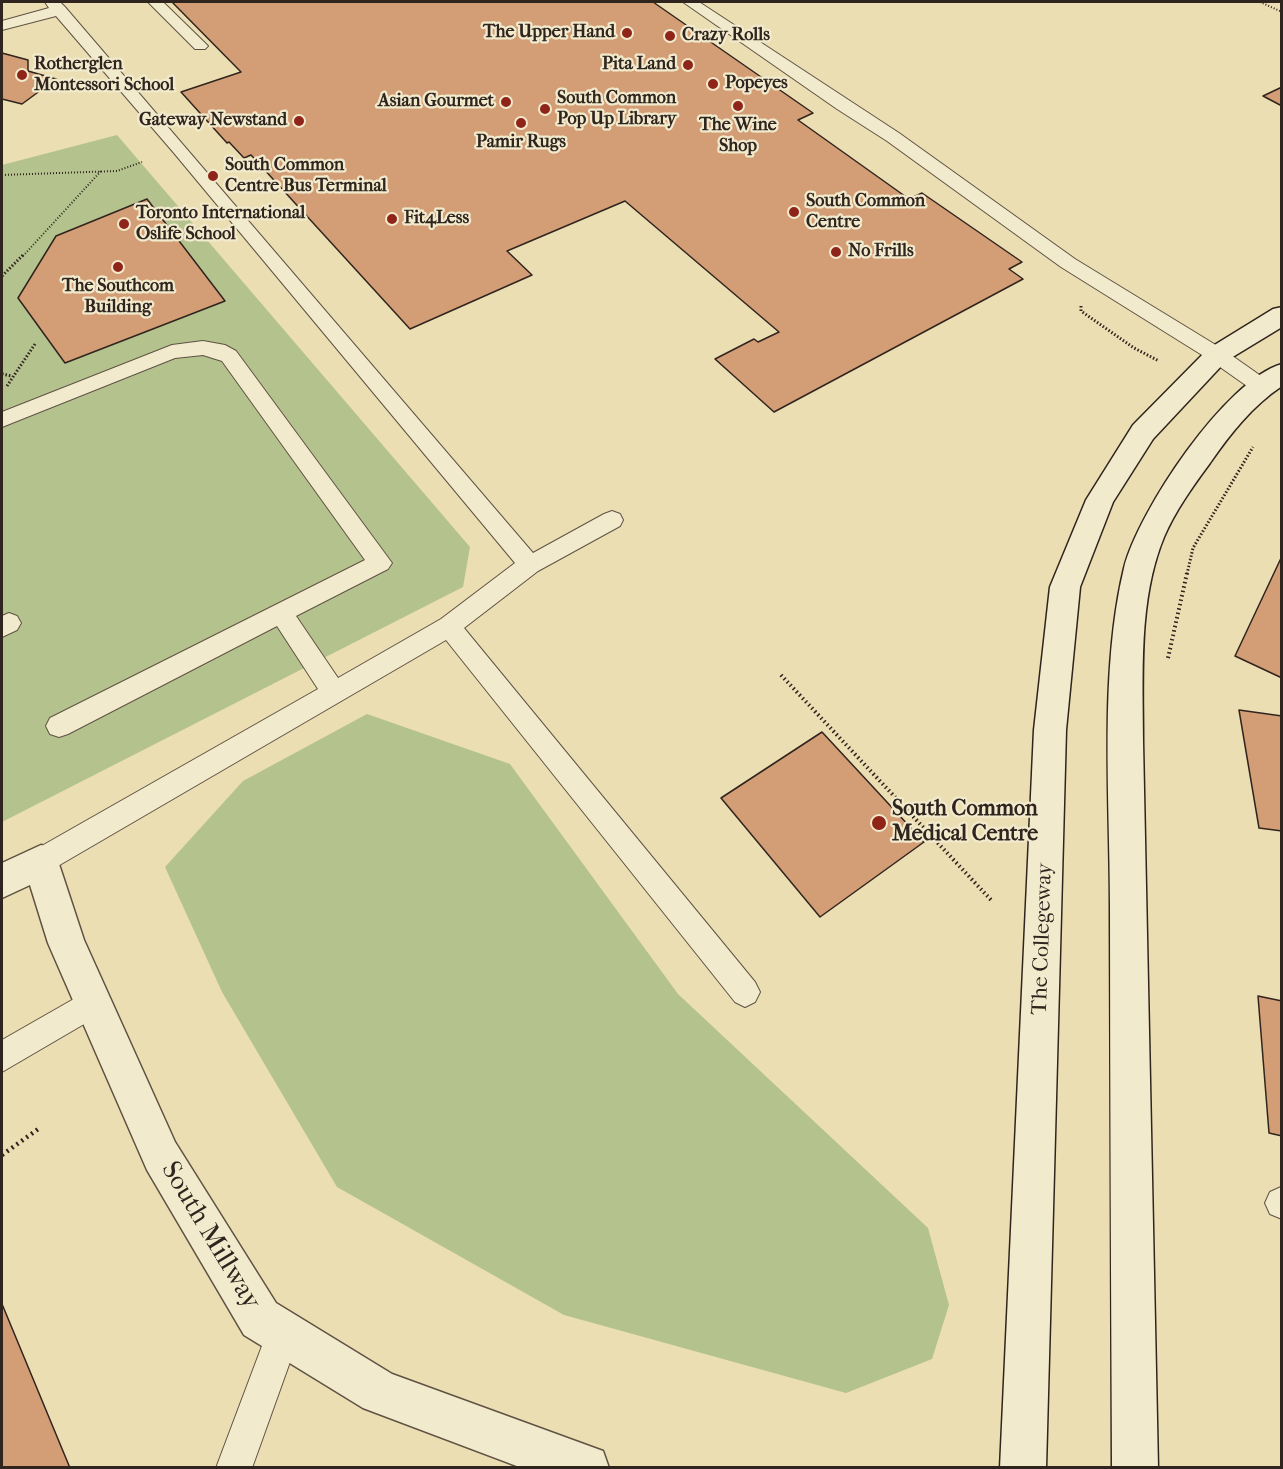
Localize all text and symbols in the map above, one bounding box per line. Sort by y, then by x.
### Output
place label: The Upper Hand [483,22,615,44]
place label: Crazy Rolls [682,25,770,47]
marker: The Upper Hand [620,26,634,40]
marker: Crazy Rolls [663,29,677,43]
place label: Rotherglen Montessori School [34,54,174,97]
place label: Pita Land [602,54,676,76]
marker: Pita Land [681,58,695,72]
marker: Rotherglen Montessori School [15,68,29,82]
place label: Popeyes [725,73,788,95]
marker: Popeyes [706,77,720,91]
place label: South Common Pop Up Library [557,88,676,130]
place label: Asian Gourmet [378,91,494,113]
marker: Asian Gourmet [499,95,513,109]
marker: The Wine Shop [731,99,745,113]
marker: South Common Pop Up Library [538,102,552,116]
place label: Gateway Newstand [139,110,287,132]
marker: Gateway Newstand [292,114,306,128]
place label: The Wine Shop [699,115,777,158]
marker: Pamir Rugs [514,116,528,130]
place label: Pamir Rugs [476,132,566,154]
place label: South Common Centre Bus Terminal [225,155,387,198]
marker: South Common Centre Bus Terminal [206,169,220,183]
place label: South Common Centre [806,191,925,234]
place label: Toronto International Oslife School [136,203,305,246]
marker: South Common Centre [787,205,801,219]
place label: Fit4Less [404,208,469,230]
marker: Fit4Less [385,212,399,226]
marker: Toronto International Oslife School [117,217,131,231]
place label: No Frills [848,241,914,263]
marker: No Frills [829,245,843,259]
marker: The Southcom Building [111,260,125,274]
place label: The Southcom Building [62,276,174,318]
place label: South Common Medical Centre [892,797,1038,848]
marker: South Common Medical Centre [870,814,888,832]
street label: The Collegeway [1027,863,1059,1015]
street label: South Millway [153,1156,267,1316]

